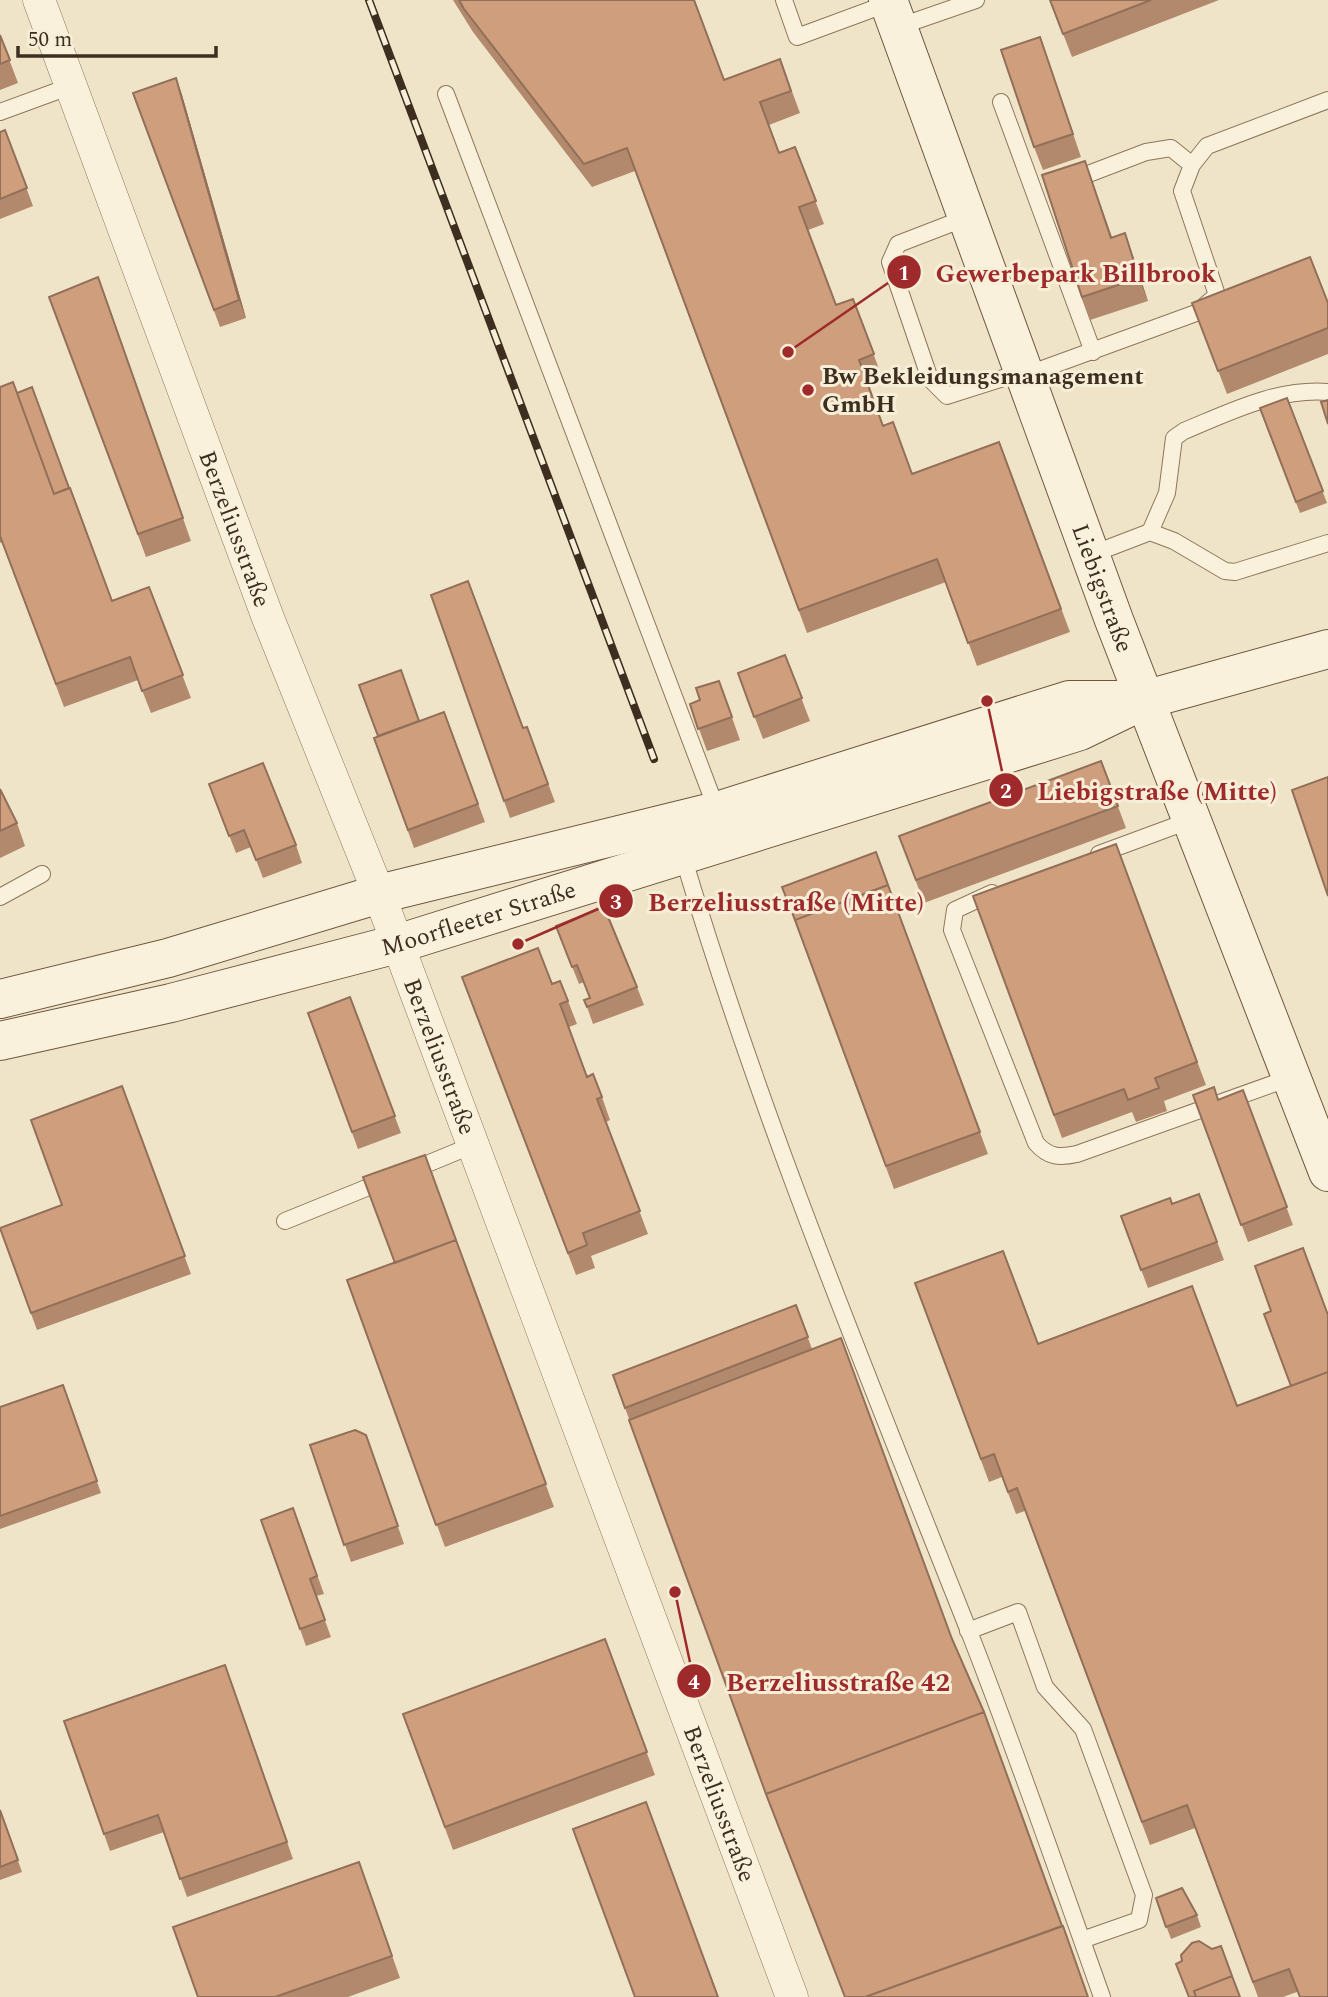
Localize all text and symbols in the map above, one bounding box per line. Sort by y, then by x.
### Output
scale bar [18,14,215,58]
text: 50 m [28,24,72,56]
callout: Gewerbepark Billbrook [886,249,1230,296]
text: Gewerbepark Billbrook [936,254,1217,294]
text: 1 [898,258,910,290]
place label: Bw Bekleidungsmanagement GmbH [822,359,1144,423]
marker: Bw Bekleidungsmanagement GmbH [800,382,816,398]
street label: Berzeliusstraße [189,446,280,613]
street label: Liebigstraße [1061,519,1142,658]
callout: Liebigstraße (Mitte) [988,767,1291,814]
text: Liebigstraße (Mitte) [1037,772,1277,812]
text: 2 [1000,776,1012,808]
street label: Moorfleeter Straße [377,872,581,966]
callout: Berzeliusstraße (Mitte) [599,878,938,925]
text: Berzeliusstraße (Mitte) [648,883,924,923]
text: 3 [610,887,622,919]
street label: Berzeliusstraße [393,973,485,1140]
callout: Berzeliusstraße 42 [677,1658,964,1705]
text: Berzeliusstraße 42 [726,1663,950,1703]
text: 4 [688,1667,700,1699]
street label: Berzeliusstraße [673,1721,764,1888]

